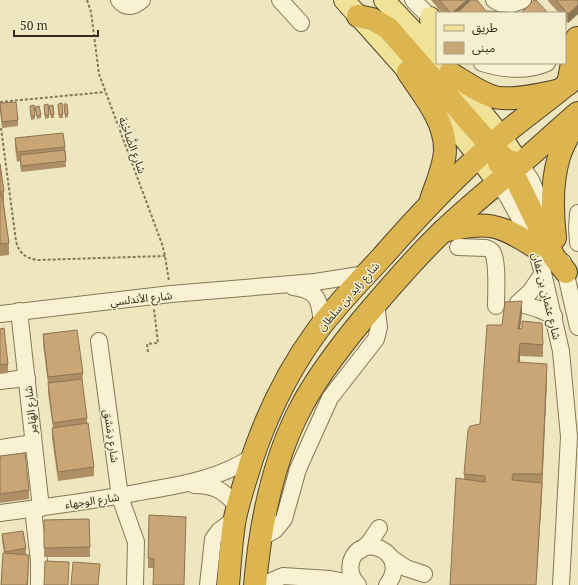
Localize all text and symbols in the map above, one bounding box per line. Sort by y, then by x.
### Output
scale bar [14,12,98,38]
legend [436,12,566,64]
text: 50 m [20,17,48,34]
text: طريق [472,19,498,36]
text: مبنى [472,39,495,56]
street label: شارع الضَّاحْيَة [115,115,150,176]
street label: شارع عثمان بن عفان [528,251,565,342]
street label: شارع زايد بن سلطان [314,258,383,334]
street label: شارع الأندلسي [109,287,173,311]
street label: شارع الهَامِر [20,385,41,436]
street label: شارع دِمَشق [100,408,123,464]
street label: شارع الوجهاء [64,489,121,512]

